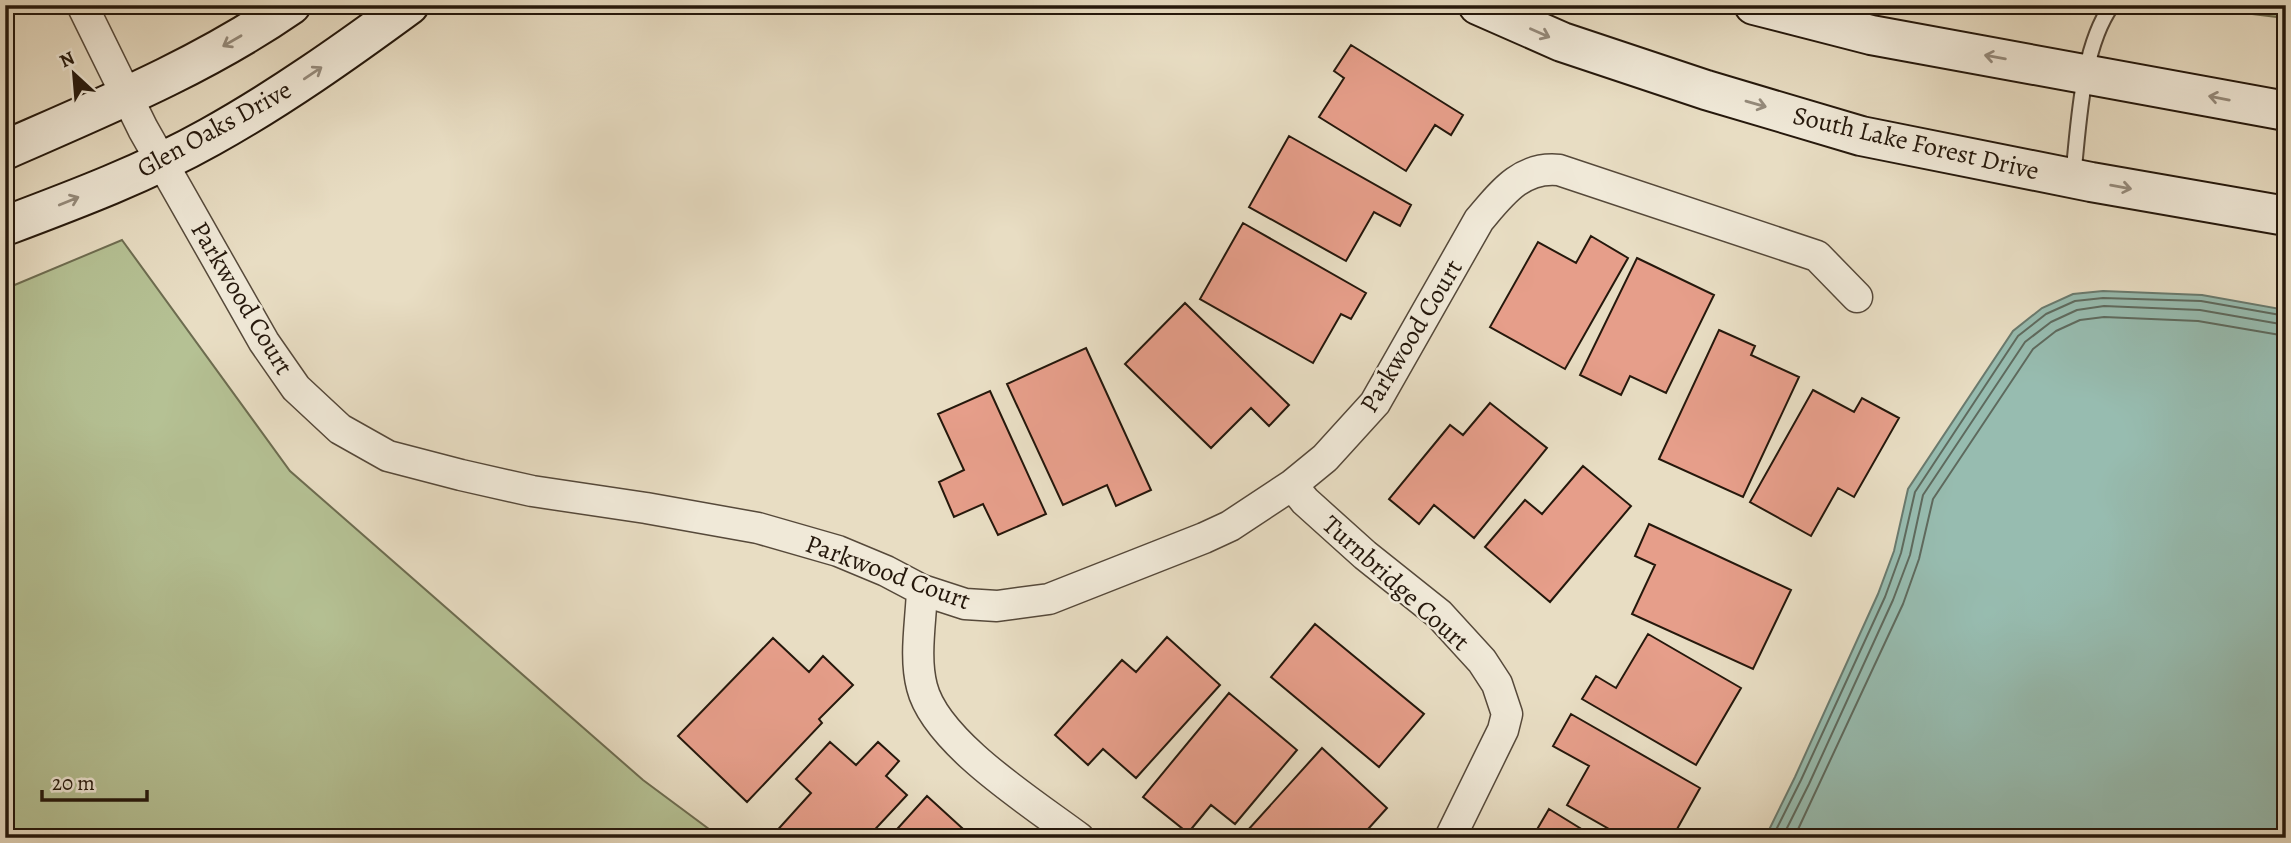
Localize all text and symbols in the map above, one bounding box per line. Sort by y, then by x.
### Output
one-way arrow [1529,27,1550,40]
one-way arrow [223,34,243,48]
north arrow [38,38,108,108]
text: N [55,45,79,74]
one-way arrow [1984,50,2007,63]
one-way arrow [303,66,322,80]
street label: Glen Oaks Drive [131,72,297,186]
one-way arrow [2208,91,2231,105]
street label: South Lake Forest Drive [1790,98,2042,188]
one-way arrow [1745,99,1767,112]
one-way arrow [2109,181,2132,194]
one-way arrow [57,193,79,206]
street label: Parkwood Court [182,215,302,382]
street label: Parkwood Court [1351,252,1471,419]
street label: Turnbridge Court [1315,507,1478,659]
street label: Parkwood Court [801,526,976,618]
scale bar [42,759,147,803]
text: 20 m [52,769,95,797]

